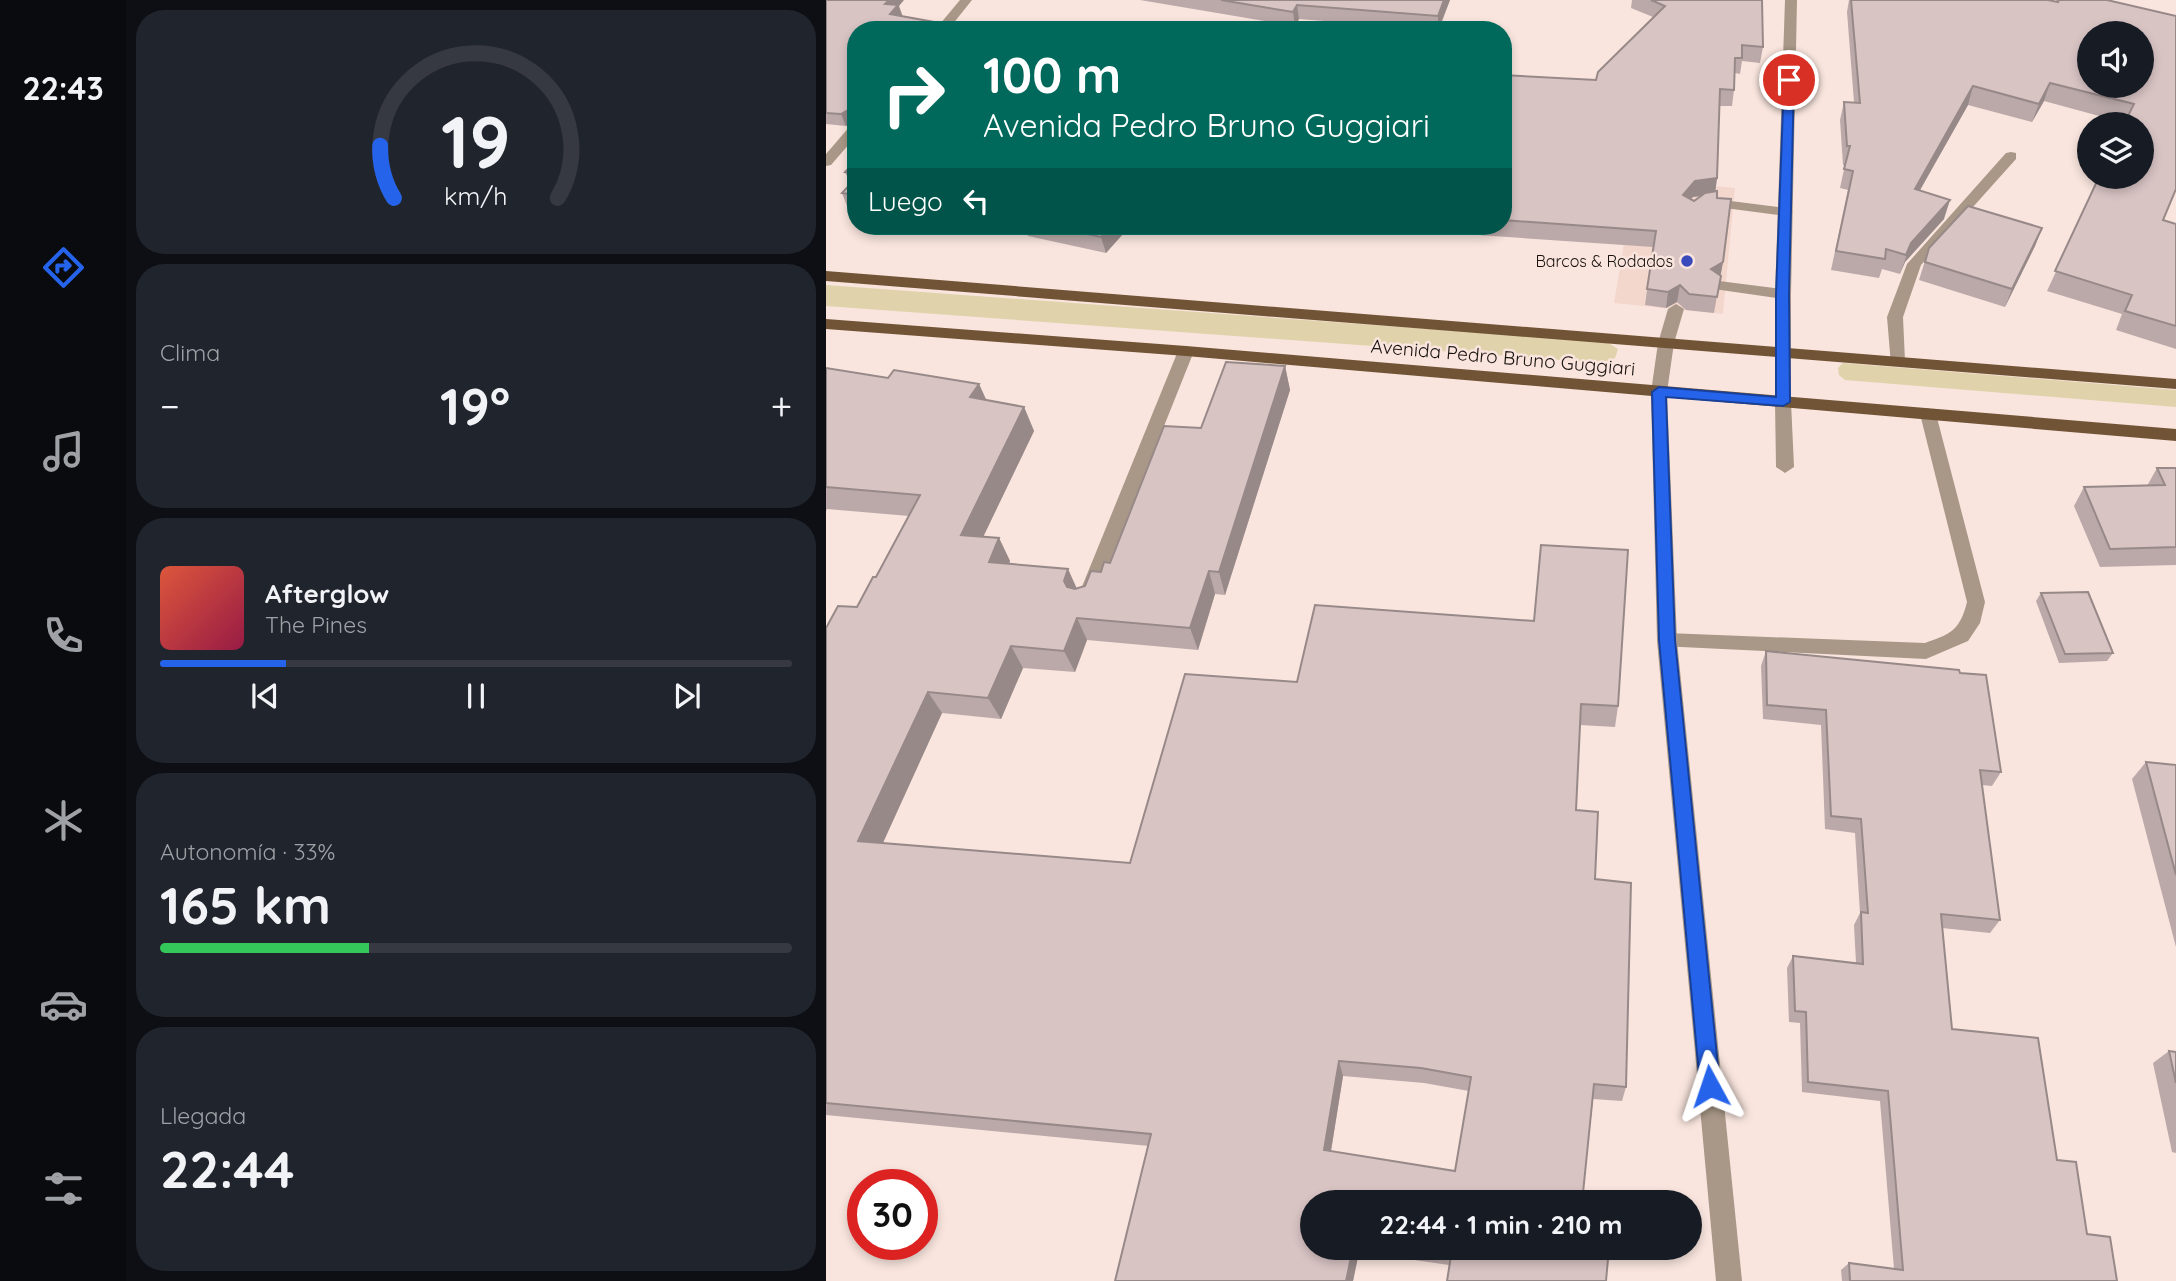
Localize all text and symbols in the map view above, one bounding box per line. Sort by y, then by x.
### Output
map controls [2077,21,2154,189]
button: sound [2077,21,2154,98]
text: 100 m [983,44,1121,105]
icon: right [868,49,959,140]
pin [1759,50,1819,110]
icon: arrive [1770,61,1808,99]
text: 22:43 [22,68,104,108]
text: 19 [441,95,511,186]
text: Avenida Pedro Bruno Guggiari [983,105,1430,145]
button: layers [2077,112,2154,189]
text: km/h [444,180,508,211]
icon: left [957,182,995,220]
text: Luego [868,185,943,218]
icon: directions [39,243,88,292]
place label: Barcos & Rodados [1535,251,1673,271]
marker: Barcos & Rodados [1679,253,1695,269]
street label: Avenida Pedro Bruno Guggiari [1370,333,1636,381]
text: Clima [160,338,220,367]
text: 19° [440,373,510,438]
text: − [160,382,180,430]
text: + [771,382,792,430]
icon: music [39,427,88,476]
text: Afterglow [265,577,389,610]
text: The Pines [265,610,367,639]
icon: phone [39,611,88,660]
icon: previous [246,677,284,715]
icon: pause [457,677,495,715]
icon: next [668,677,706,715]
icon: climate [39,796,88,845]
text: Autonomía · 33% [160,837,335,866]
text: 165 km [160,872,331,937]
icon: car [39,980,88,1029]
position arrow [1673,1049,1747,1123]
text: Llegada [160,1101,246,1130]
text: 22:44 [160,1136,295,1201]
icon: filters [39,1164,88,1213]
speed limit sign: 30 [847,1169,938,1260]
text: 22:44 · 1 min · 210 m [1379,1208,1623,1241]

